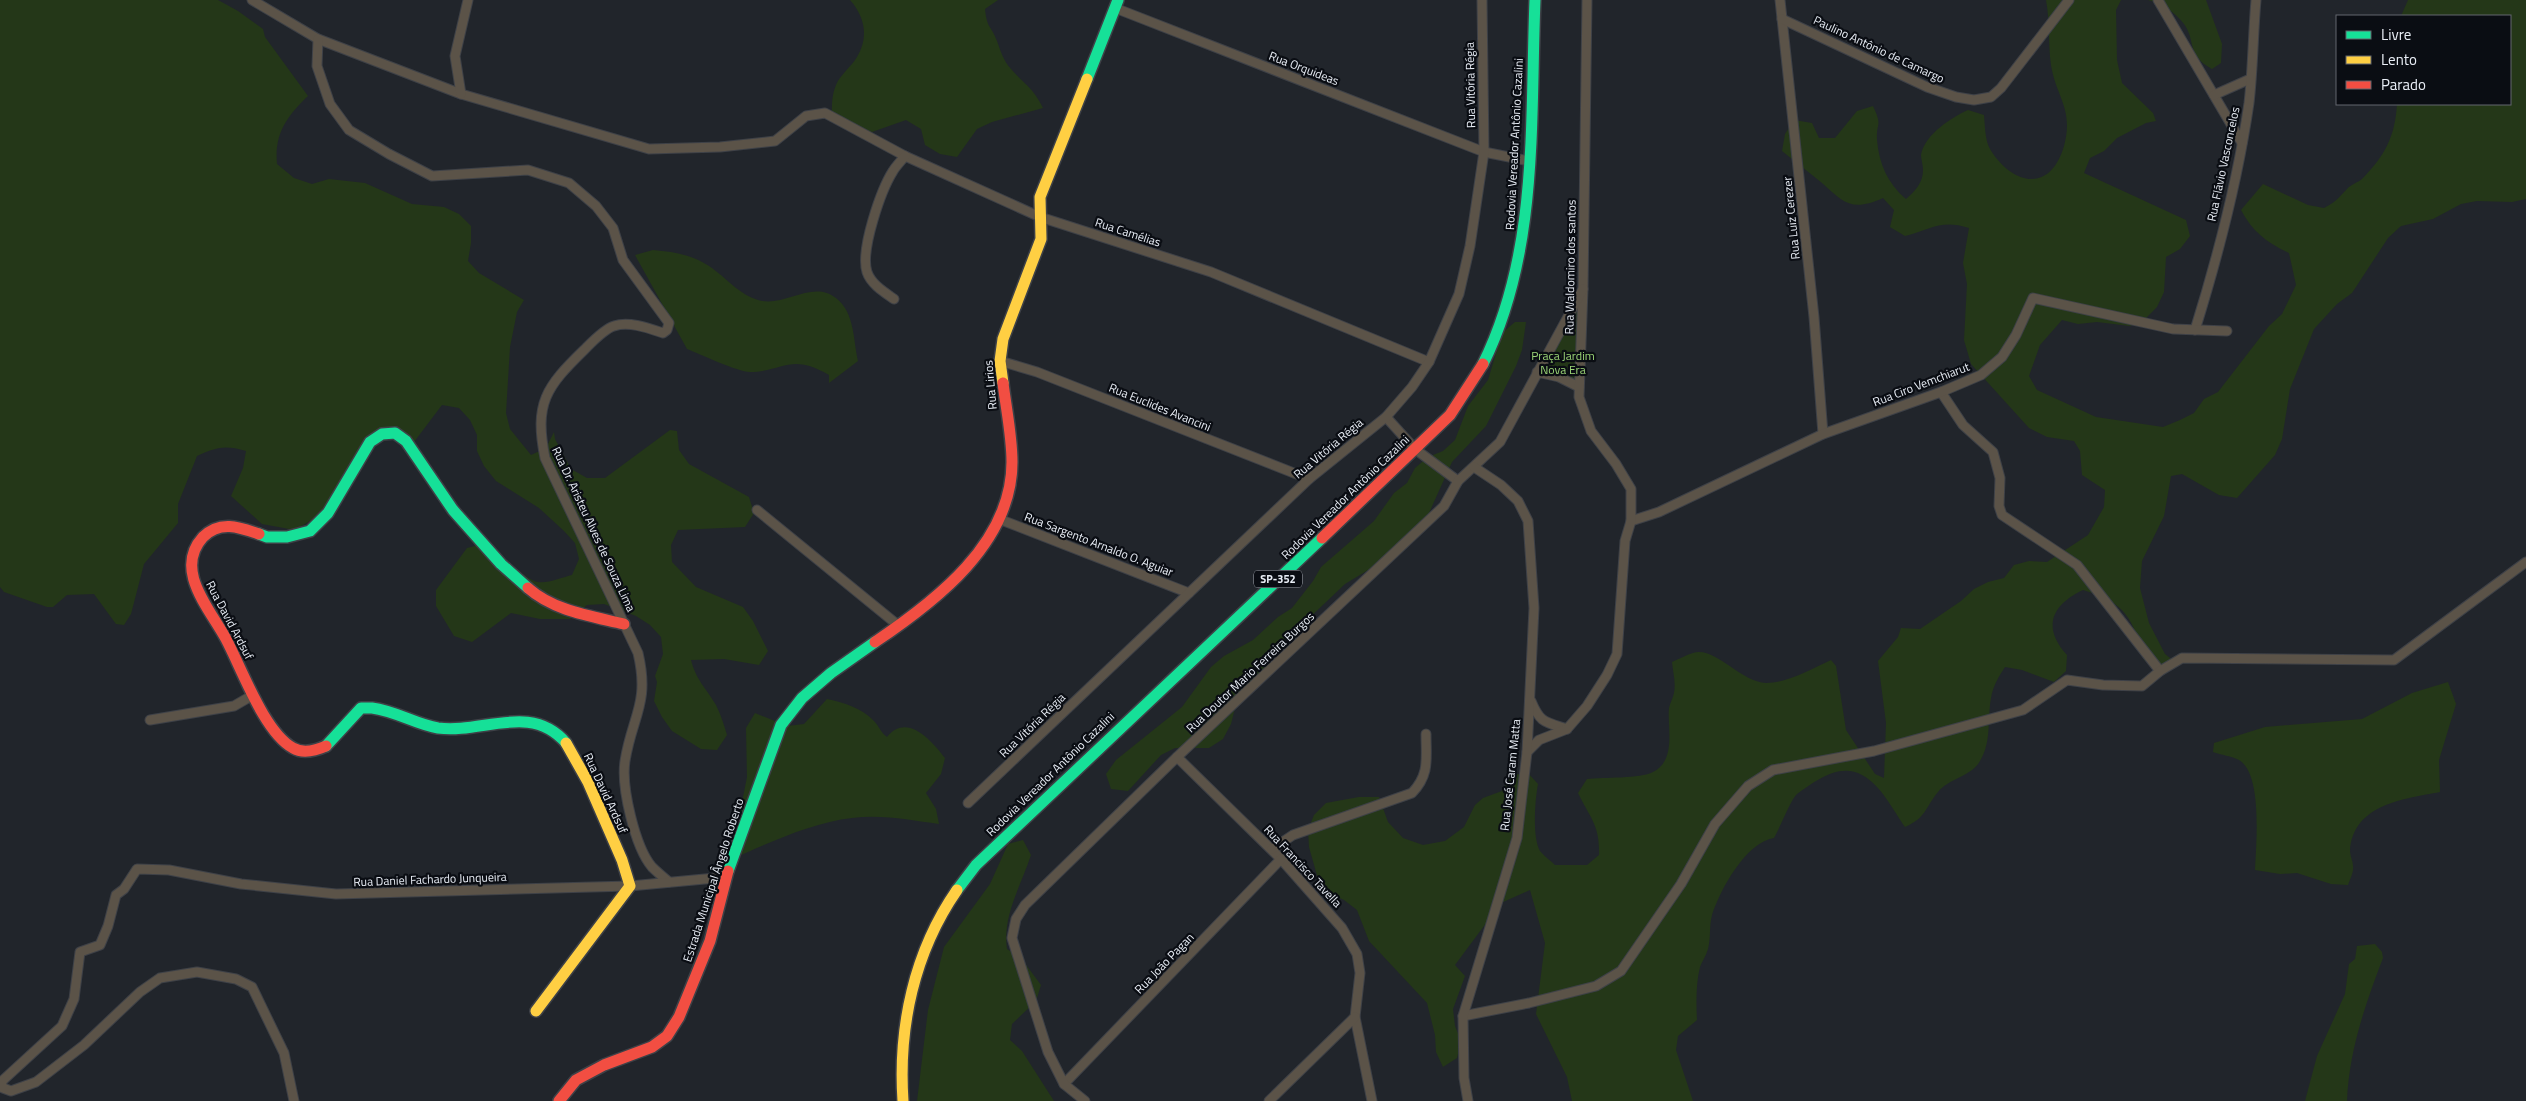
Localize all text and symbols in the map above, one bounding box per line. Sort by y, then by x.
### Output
street label: Paulino Antônio de Camargo [1810,10,1948,88]
legend [2336,15,2511,105]
text: Livre [2381,23,2411,46]
street label: Rua Vitória Régia [1460,42,1480,128]
street label: Rua Orquideas [1266,46,1342,90]
text: Lento [2381,48,2417,71]
street label: Rodovia Vereador Antônio Cazalini [1500,58,1528,230]
text: Parado [2381,73,2426,96]
street label: Rua Flávio Vasconcelos [2202,104,2245,223]
street label: Rua Luiz Cerezer [1777,176,1805,260]
street label: Rua Waldomiro dos santos [1559,199,1581,335]
street label: Rua Camélias [1093,212,1164,252]
park label: Praça Jardim Nova Era [1531,346,1595,379]
street label: Rua Ciro Vemchiarut [1870,357,1973,411]
street label: Rua Lirios [978,359,1002,410]
street label: Rua Euclides Avancini [1106,378,1214,436]
street label: Rua Vitória Régia [1289,413,1367,483]
street label: Rodovia Vereador Antônio Cazalini [1276,430,1414,564]
street label: Rua Dr. Aristeu Alves de Souza Lima [547,443,641,615]
street label: Rua Sargento Arnaldo O. Aguiar [1022,507,1176,581]
road number: SP-352 [1254,570,1302,588]
street label: Rua David Ardsuf [201,577,259,663]
street label: Rua Doutor Mario Ferreira Burgos [1181,607,1319,737]
street label: Rua Vitória Régia [994,688,1070,762]
street label: Rodovia Vereador Antônio Cazalini [981,707,1119,841]
street label: Rua José Caram Matta [1495,718,1525,832]
street label: Rua David Ardsuf [579,750,633,836]
street label: Estrada Municipal Ângelo Roberto [678,796,748,964]
street label: Rua Francisco Tavella [1260,820,1346,912]
street label: Rua Daniel Fachardo Junqueira [353,867,507,891]
street label: Rua João Pagan [1130,928,1198,998]

